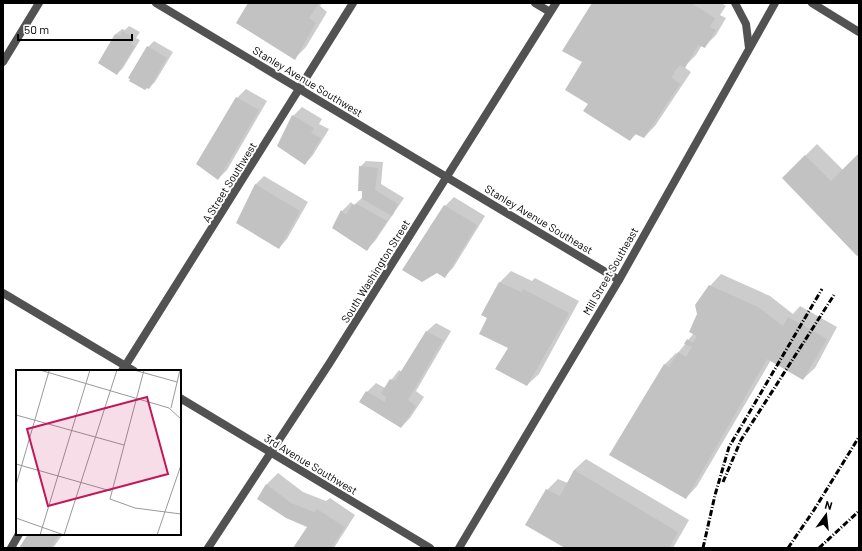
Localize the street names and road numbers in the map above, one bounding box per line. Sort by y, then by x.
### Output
street label: Stanley Avenue Southwest [251,43,365,119]
street label: A Street Southwest [199,140,259,224]
street label: Stanley Avenue Southeast [483,182,595,256]
street label: South Washington Street [338,217,412,325]
street label: Mill Street Southeast [580,225,640,317]
street label: 3rd Avenue Southwest [262,431,360,497]

